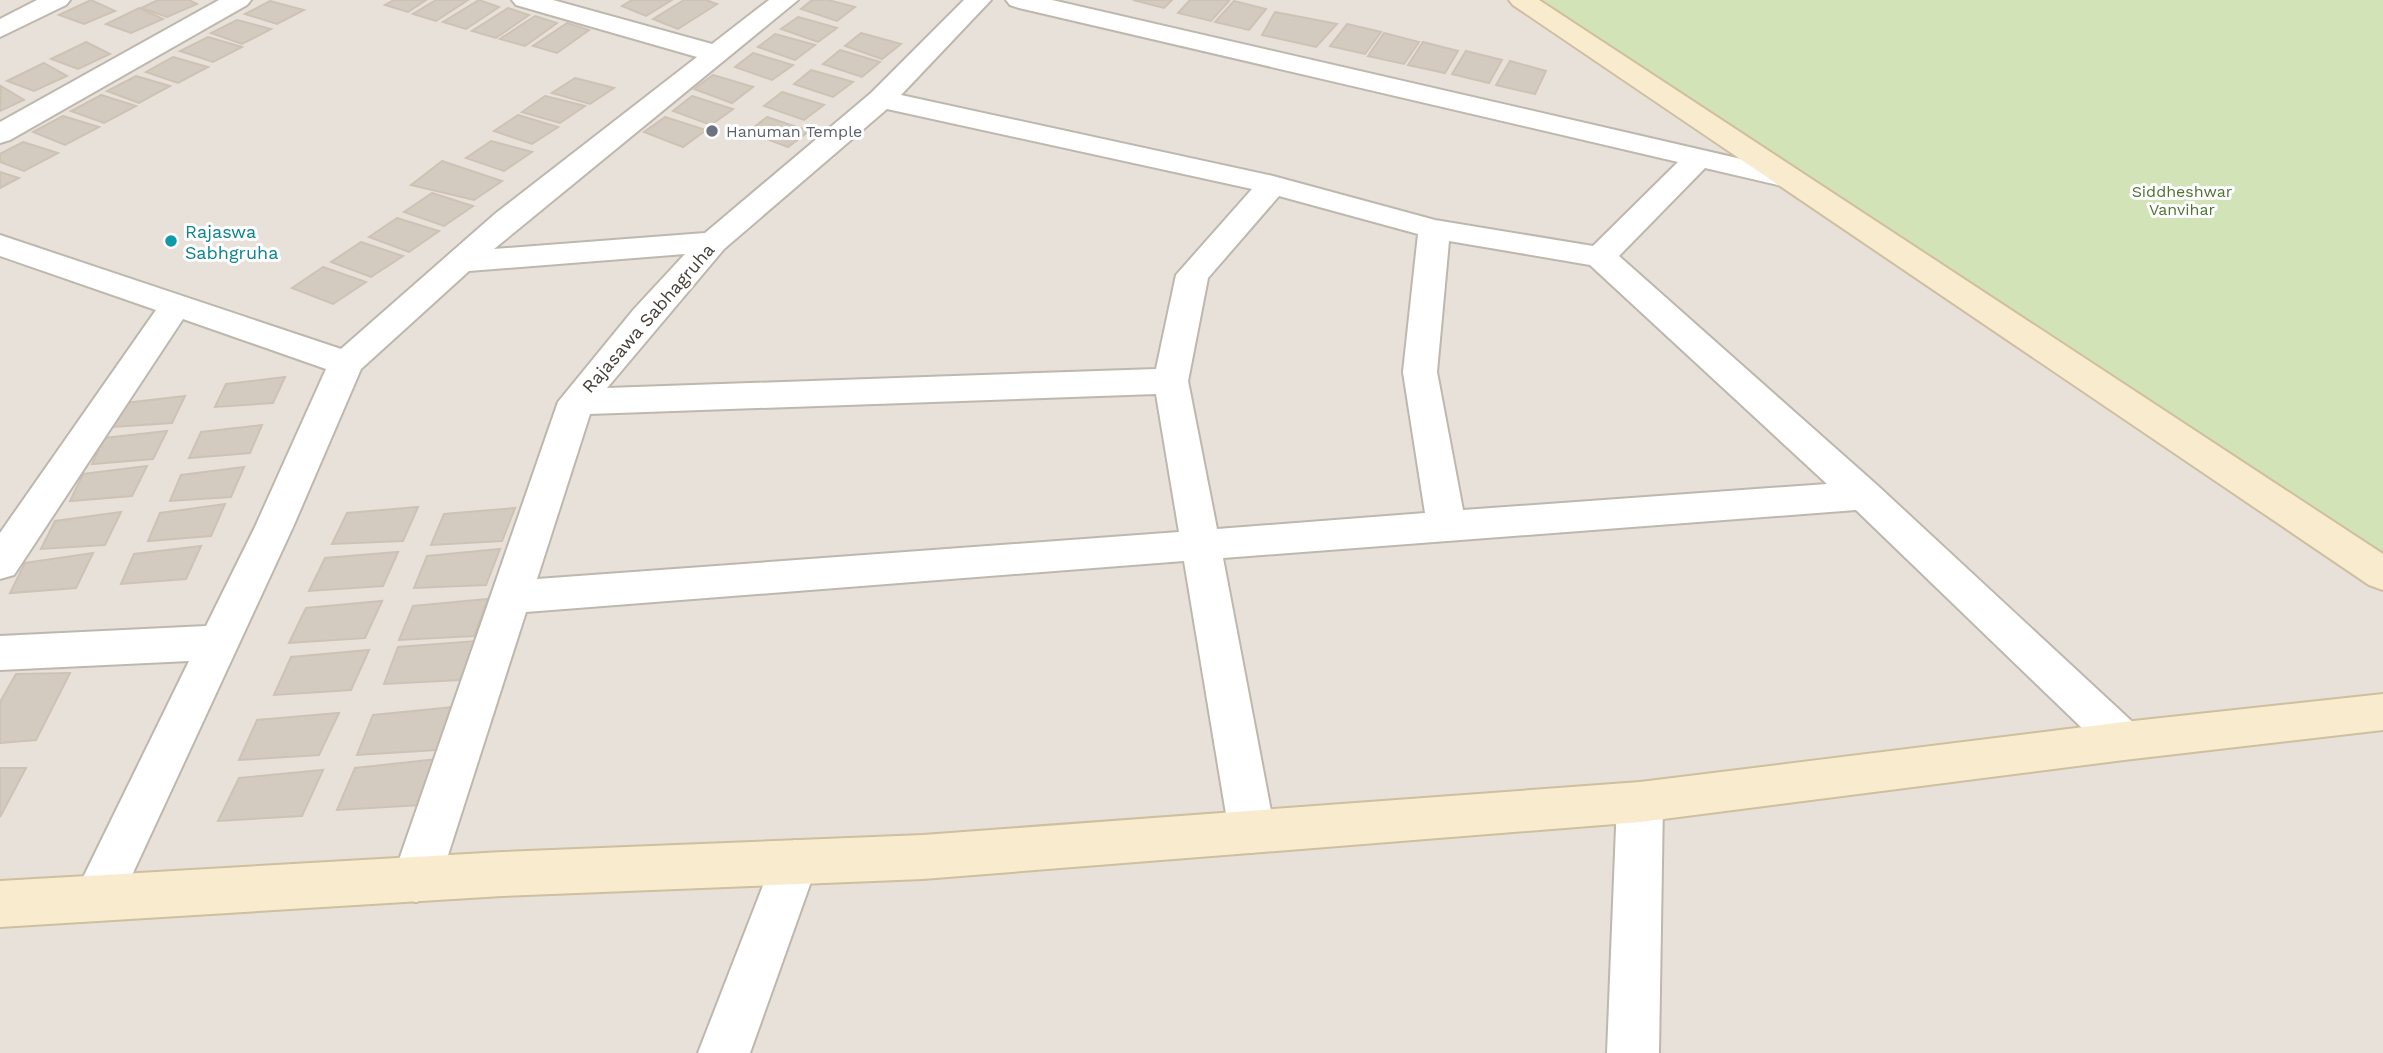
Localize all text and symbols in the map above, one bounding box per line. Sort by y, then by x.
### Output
place label: Hanuman Temple [726,122,862,141]
marker: Hanuman Temple [704,123,720,139]
park label: Siddheshwar Vanvihar [2132,182,2233,219]
place label: Rajaswa Sabhgruha [185,221,278,263]
marker: Rajaswa Sabhgruha [163,233,179,249]
street label: Rajasawa Sabhagruha [577,239,719,397]

